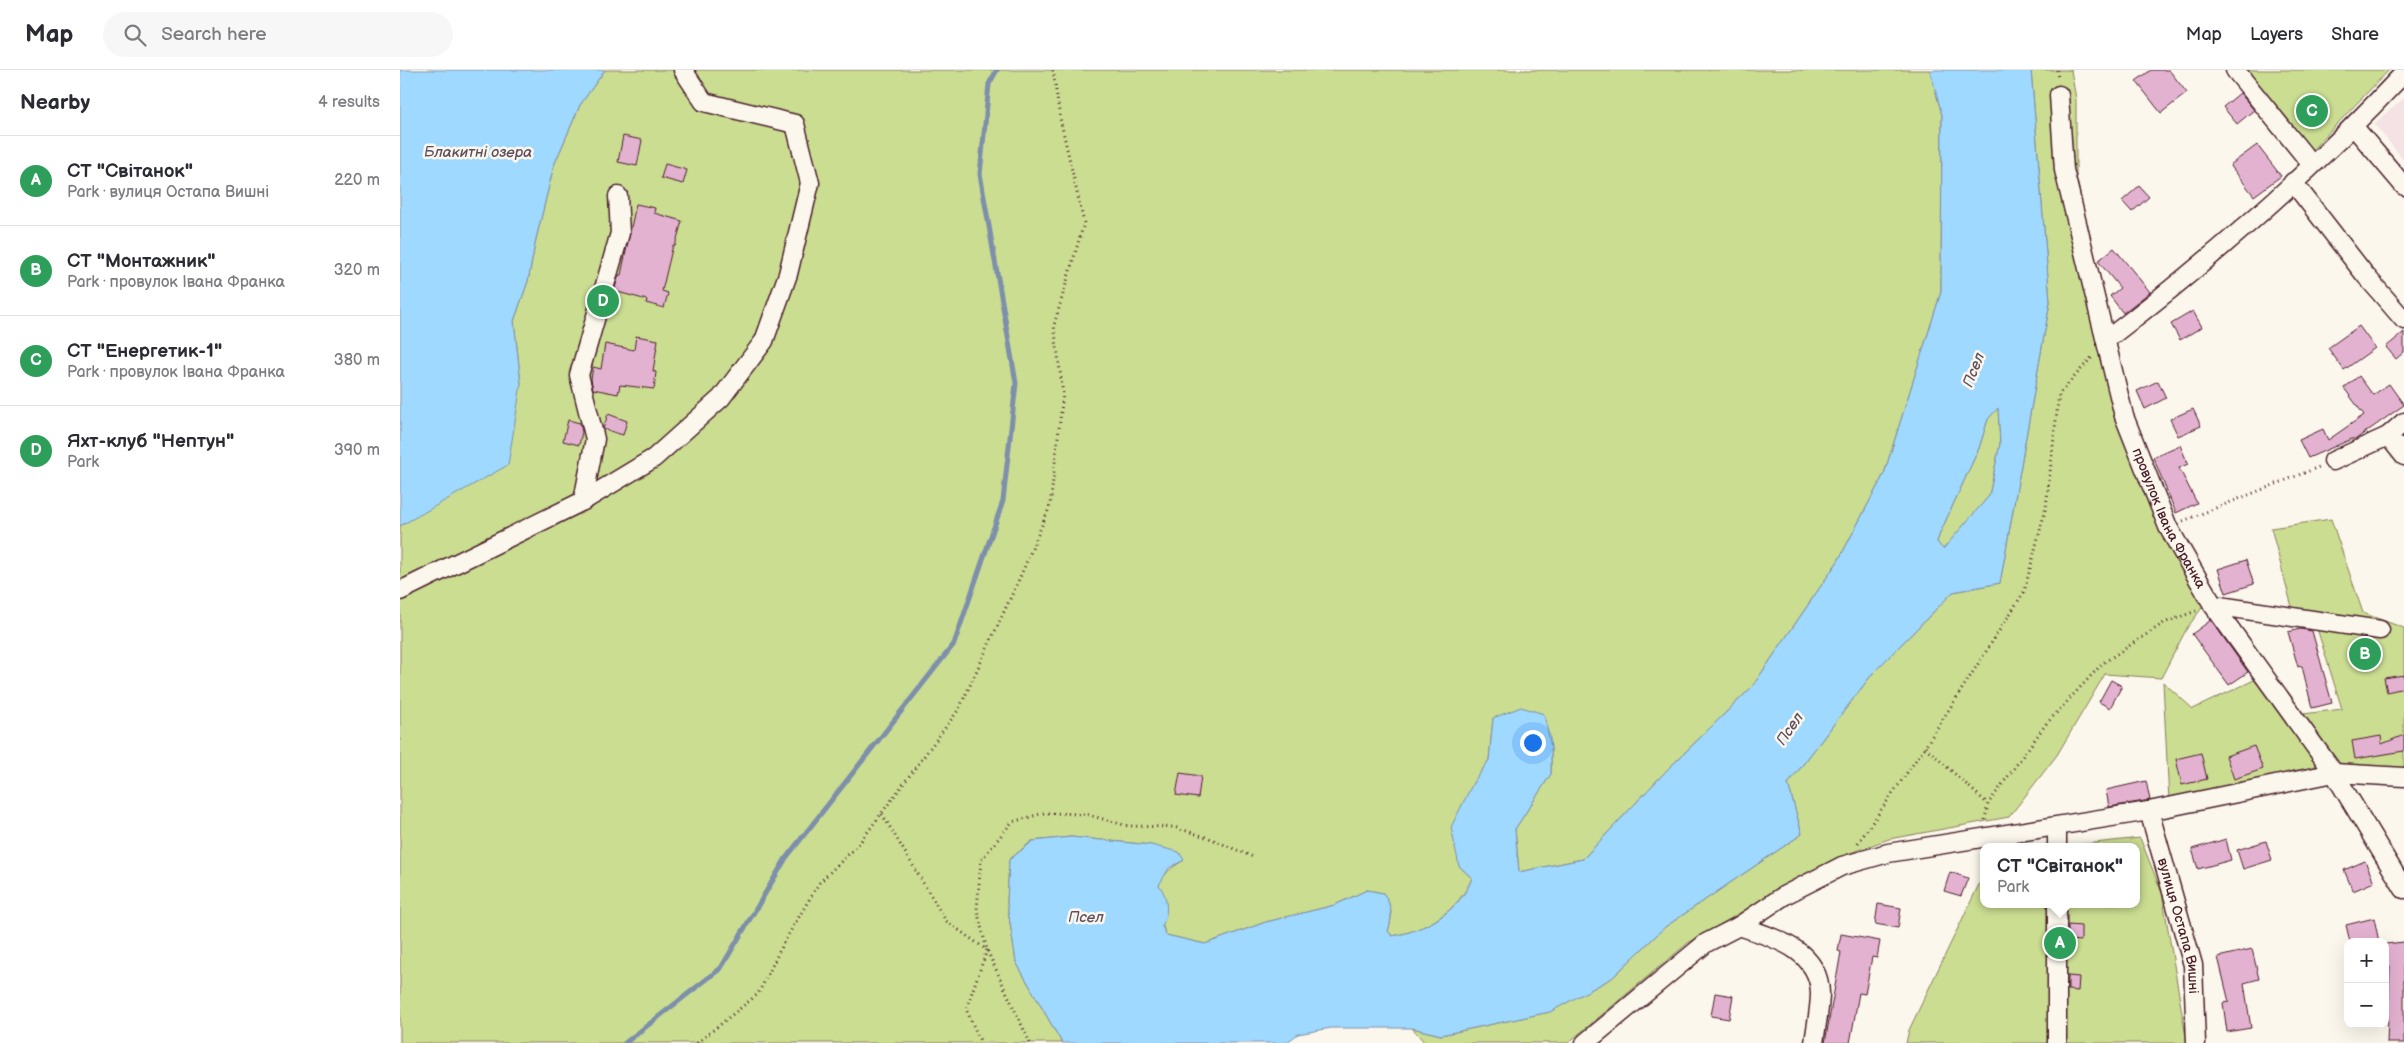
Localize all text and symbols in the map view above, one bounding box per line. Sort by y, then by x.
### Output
search box [103,12,453,57]
text: Map [25,20,73,49]
icon: search [121,21,149,49]
text: Search here [161,23,267,46]
text: Map [2186,24,2222,45]
text: Layers [2250,24,2303,45]
text: Share [2331,24,2379,45]
text: Nearby [20,90,90,115]
pin: C [2296,92,2328,130]
text: 4 results [318,93,380,112]
water label: Блакитні озера [424,143,532,162]
text: СТ "Світанок" [67,160,193,183]
text: A [31,171,41,190]
text: 220 m [334,171,380,190]
text: Park · вулиця Остапа Вишні [67,183,269,202]
text: СТ "Монтажник" [67,250,215,273]
text: B [30,261,42,280]
text: 320 m [334,261,380,280]
text: Park · провулок Івана Франка [67,273,285,292]
pin: D [587,282,619,320]
text: СТ "Енергетик-1" [67,340,222,363]
water label: Псел [1959,350,1989,390]
text: C [30,351,42,370]
text: 380 m [334,351,380,370]
text: Park · провулок Івана Франка [67,363,285,382]
text: Яхт-клуб "Нептун" [67,430,234,453]
text: D [30,441,42,460]
text: 390 m [334,441,380,460]
street label: провулок Івана Франка [2129,445,2210,592]
text: Park [67,453,99,472]
pin: B [2349,635,2381,673]
water label: Псел [1772,709,1808,749]
your location [1520,730,1546,756]
popup [1980,843,2140,908]
text: СТ "Світанок" [1997,855,2123,878]
street label: вулиця Остапа Вишні [2154,856,2203,994]
text: Park [1997,878,2029,897]
water label: Псел [1068,908,1104,927]
pin: A [2044,924,2076,962]
map controls [2344,938,2389,1028]
button: + [2344,938,2389,983]
button: − [2344,983,2389,1028]

